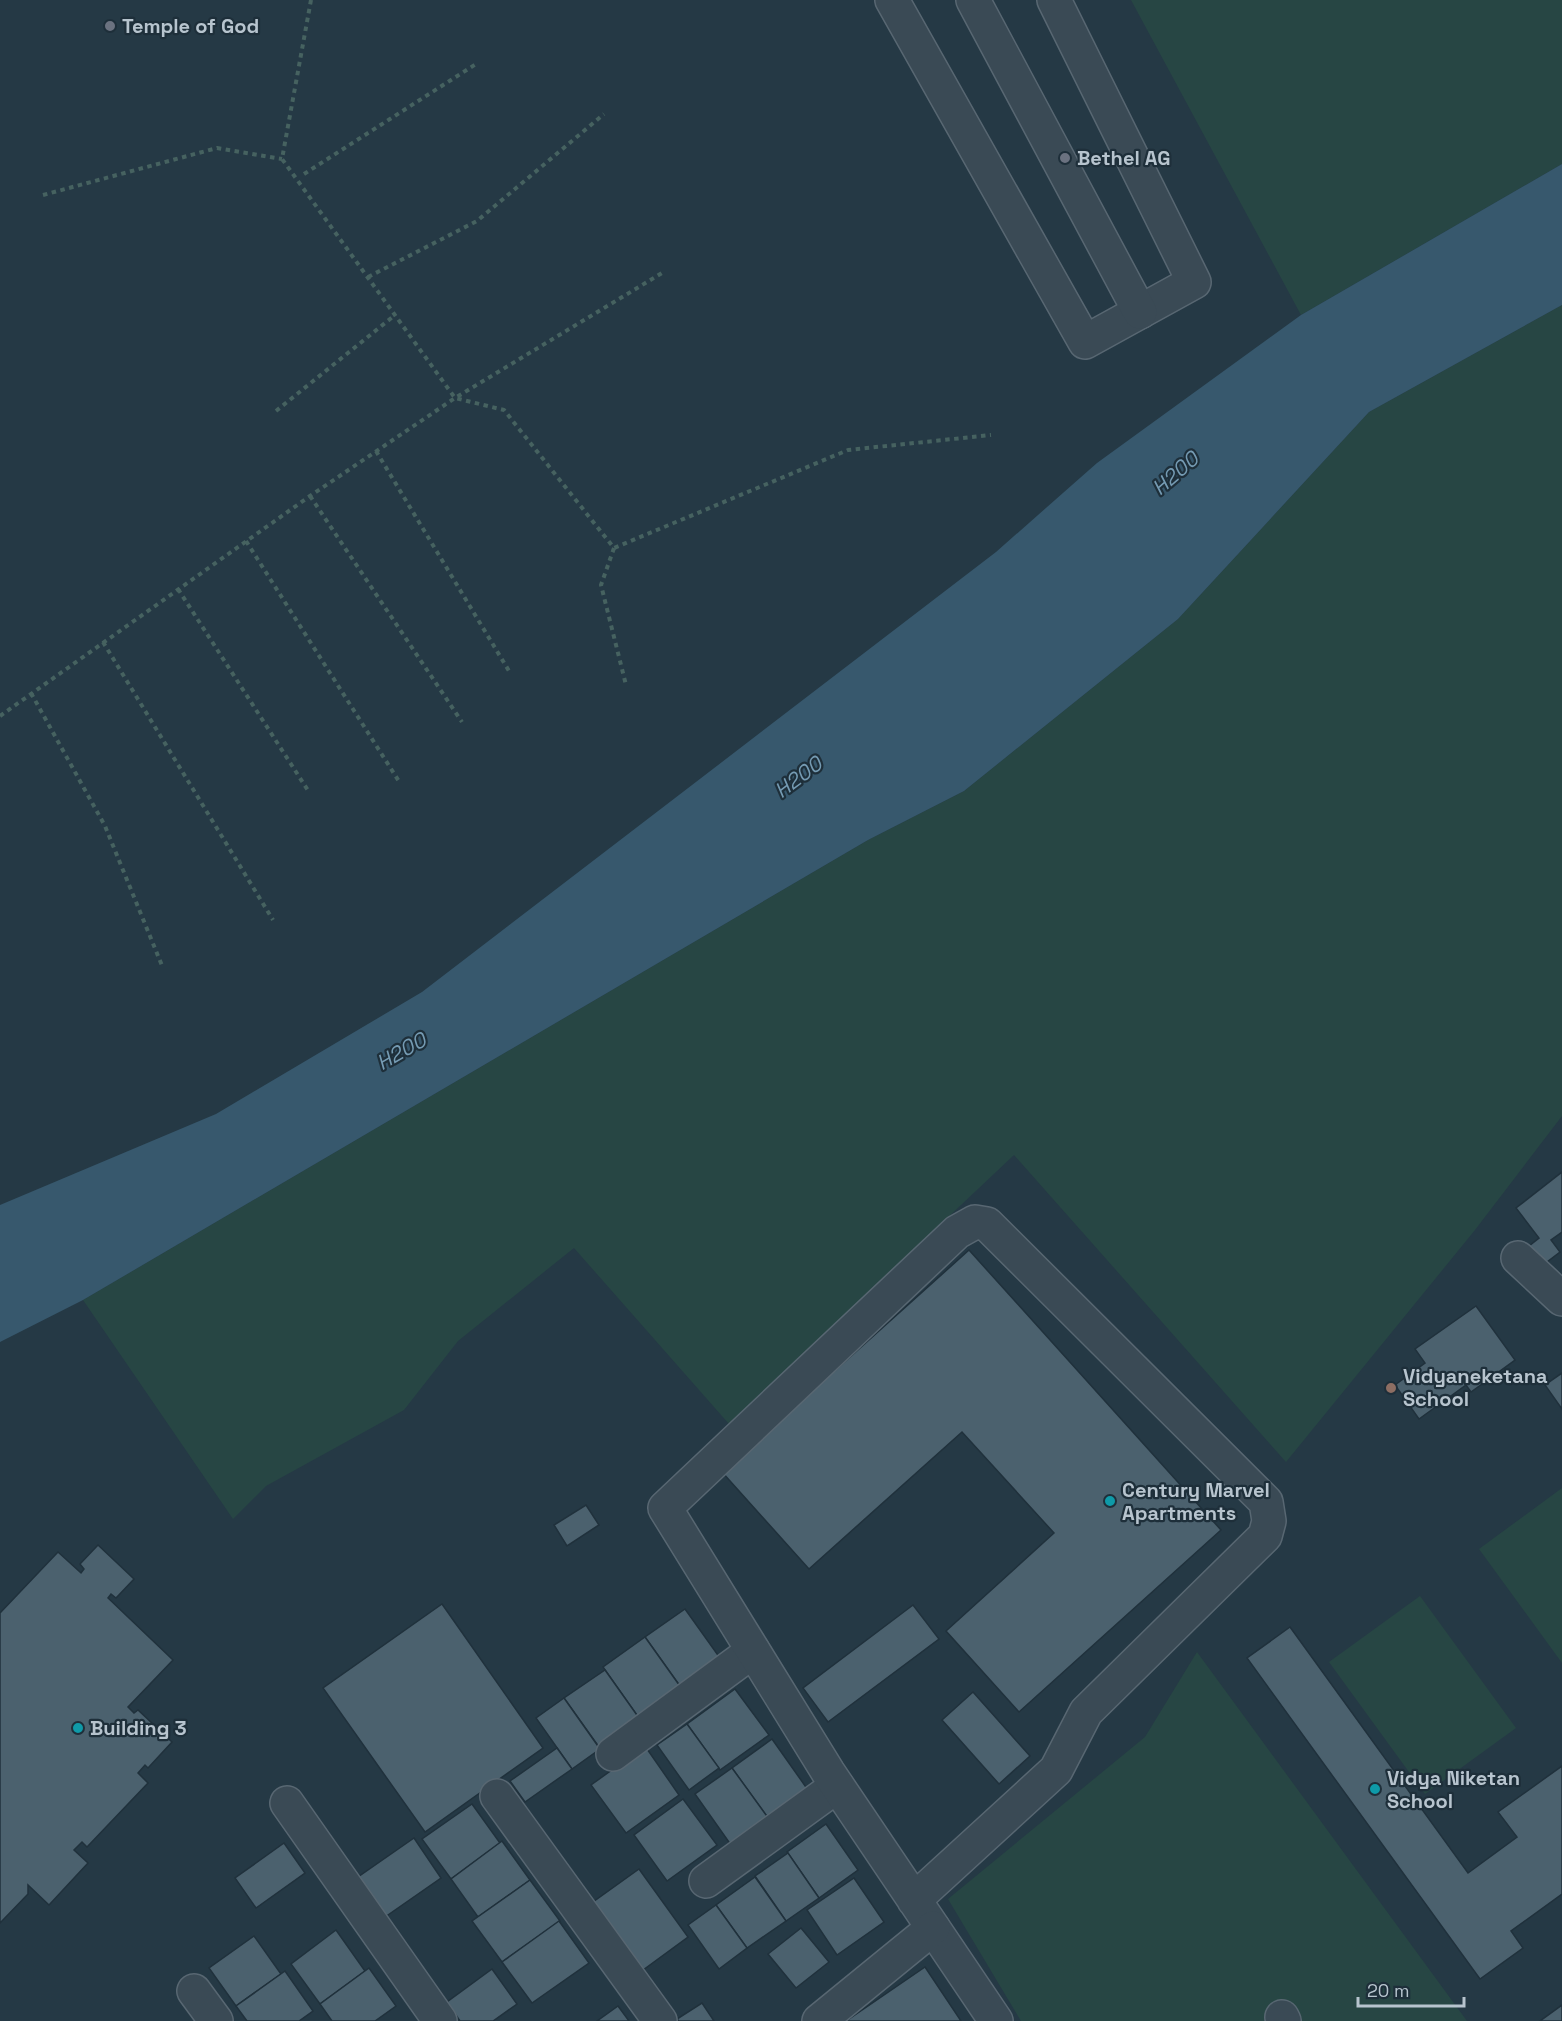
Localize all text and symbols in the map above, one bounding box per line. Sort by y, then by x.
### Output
place label: Temple of God [122,13,259,39]
marker: Temple of God [103,19,117,33]
place label: Bethel AG [1077,145,1170,171]
marker: Bethel AG [1058,151,1072,165]
water label: H200 [1146,444,1206,501]
water label: H200 [769,749,829,804]
water label: H200 [371,1025,433,1076]
place label: Vidyaneketana School [1403,1363,1548,1412]
marker: Vidyaneketana School [1384,1381,1398,1395]
place label: Century Marvel Apartments [1122,1477,1270,1526]
marker: Century Marvel Apartments [1103,1494,1117,1508]
place label: Building 3 [90,1715,187,1741]
marker: Building 3 [71,1721,85,1735]
place label: Vidya Niketan School [1387,1765,1520,1814]
marker: Vidya Niketan School [1368,1782,1382,1796]
scale bar [1358,1970,1464,2008]
text: 20 m [1367,1979,1410,2002]

